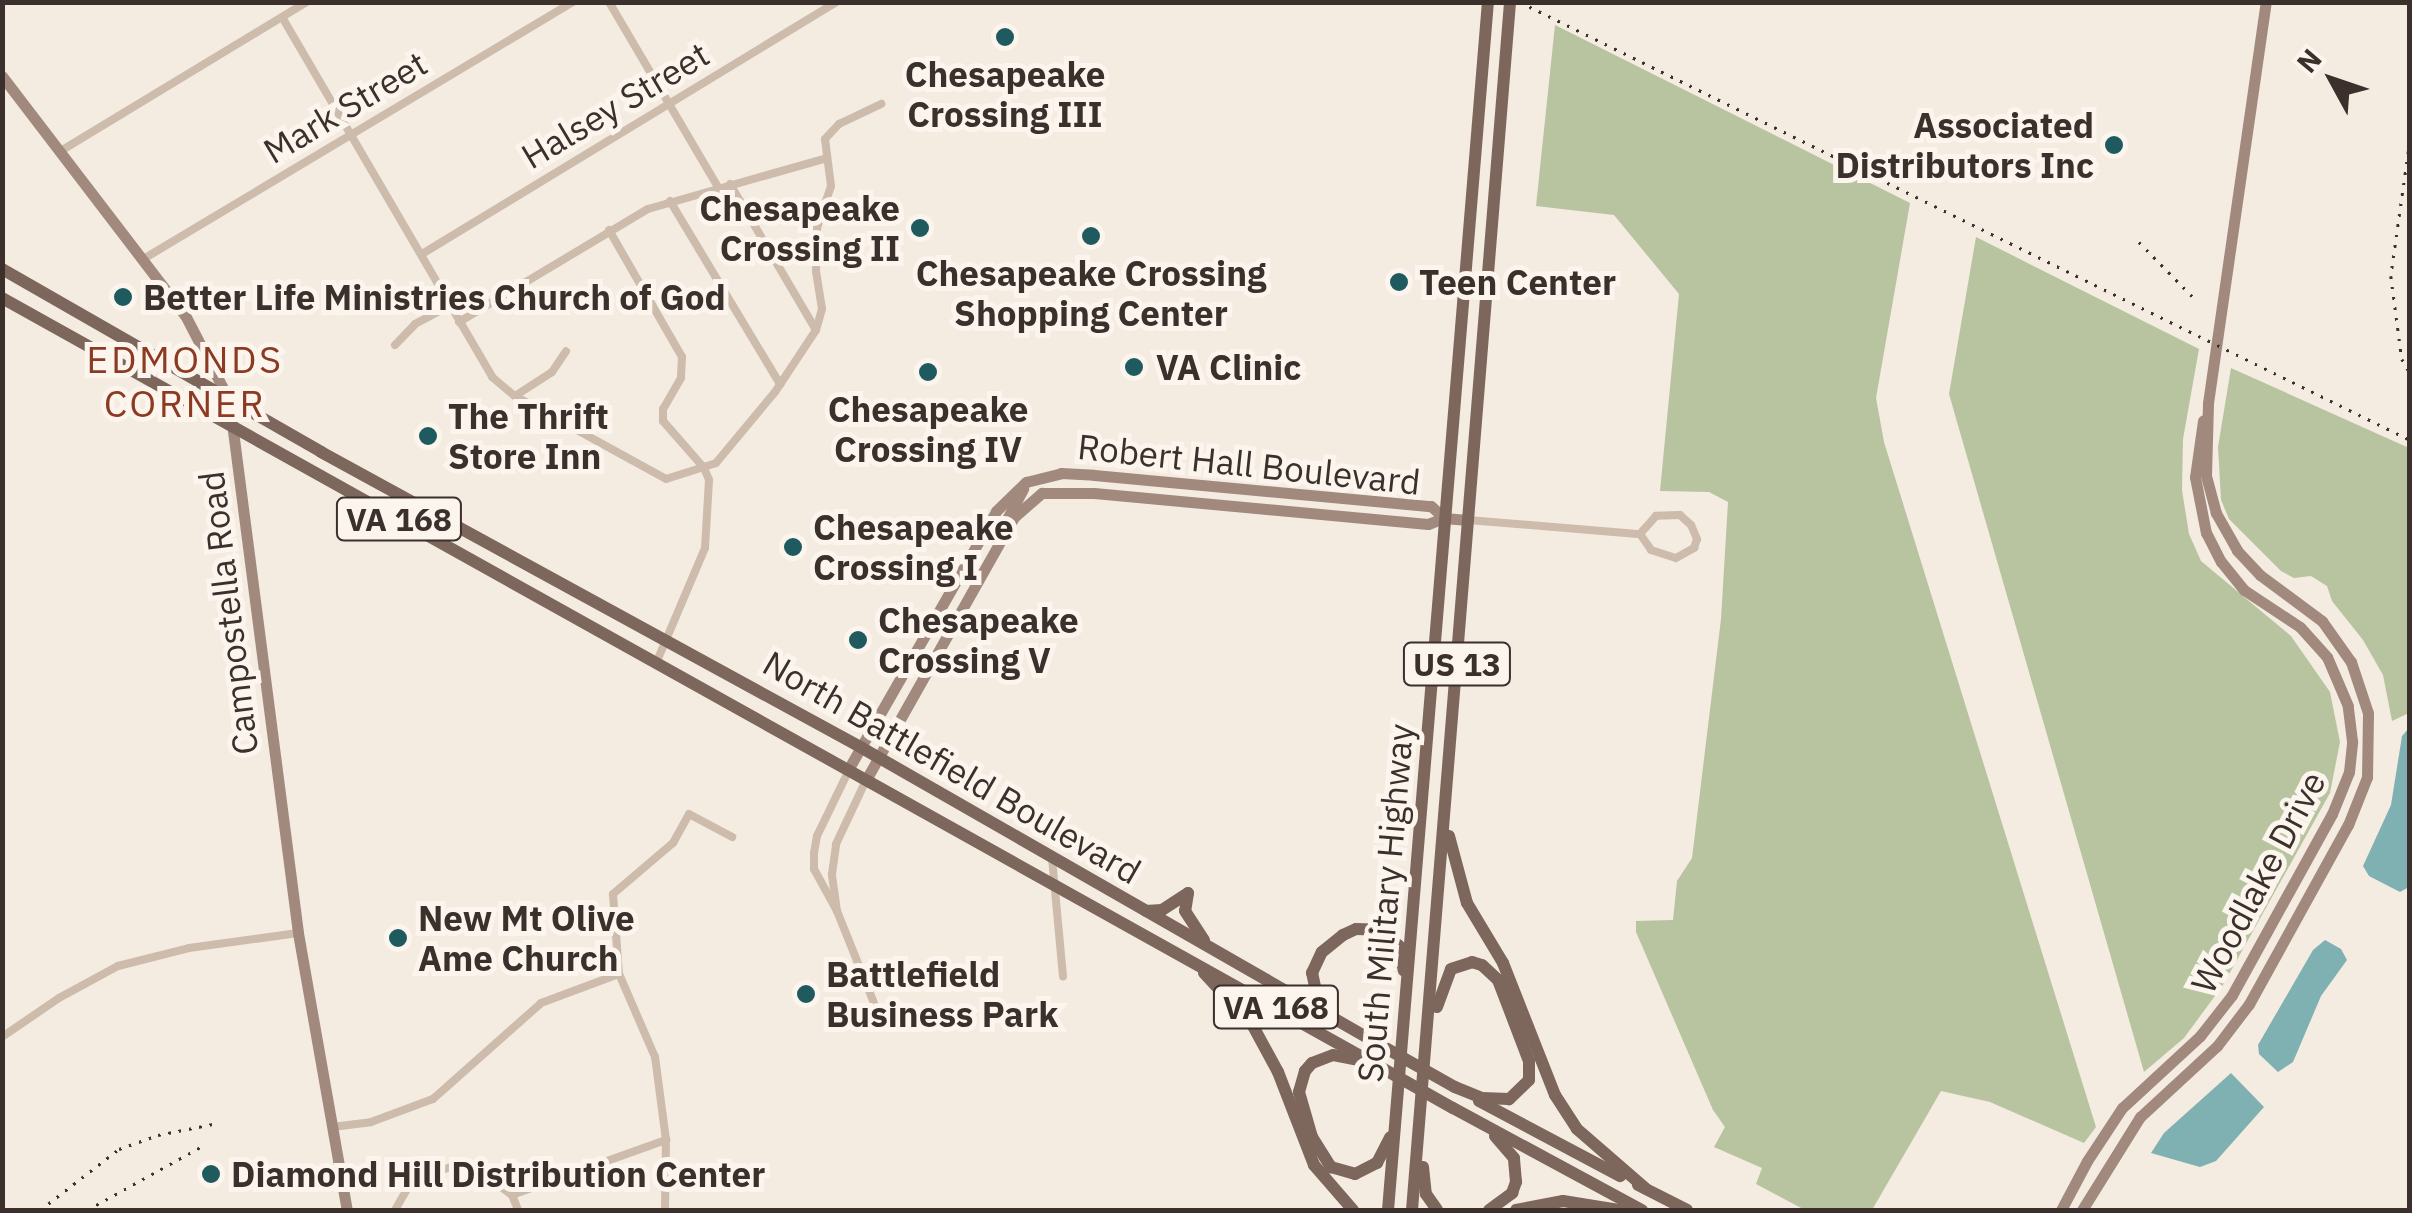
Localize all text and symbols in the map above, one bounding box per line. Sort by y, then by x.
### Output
marker: Chesapeake Crossing III [994,26,1016,48]
north arrow [2282,30,2382,130]
street label: Halsey Street [514,33,716,177]
text: N [2288,41,2329,80]
street label: Mark Street [256,42,434,172]
place label: Chesapeake Crossing III [905,53,1105,135]
place label: Associated Distributors Inc [1835,104,2094,186]
marker: Associated Distributors Inc [2103,134,2125,156]
place label: Chesapeake Crossing II [699,187,900,269]
marker: Chesapeake Crossing II [909,217,931,239]
marker: Chesapeake Crossing Shopping Center [1080,225,1102,247]
place label: Chesapeake Crossing Shopping Center [916,252,1266,334]
place label: Teen Center [1419,261,1616,303]
marker: Teen Center [1388,271,1410,293]
place label: Better Life Ministries Church of God [143,276,726,318]
marker: Better Life Ministries Church of God [112,286,134,308]
district label: EDMONDS CORNER [86,336,284,426]
place label: VA Clinic [1156,346,1301,388]
marker: VA Clinic [1121,354,1147,380]
marker: Chesapeake Crossing IV [917,361,939,383]
place label: Chesapeake Crossing IV [828,388,1028,470]
place label: The Thrift Store Inn [448,395,609,477]
marker: The Thrift Store Inn [417,425,439,447]
street label: Robert Hall Boulevard [1076,425,1422,503]
street label: Campostella Road [190,469,266,757]
road number: VA 168 [334,492,464,546]
place label: Chesapeake Crossing I [813,506,1014,588]
marker: Chesapeake Crossing I [782,536,804,558]
place label: Chesapeake Crossing V [878,599,1079,681]
marker: Chesapeake Crossing V [847,629,869,651]
road number: US 13 [1402,637,1512,691]
street label: North Battlefield Boulevard [756,642,1148,892]
street label: South Military Highway [1348,722,1422,1084]
street label: Woodlake Drive [2182,764,2334,1000]
place label: New Mt Olive Ame Church [418,897,635,979]
marker: New Mt Olive Ame Church [387,927,409,949]
place label: Battlefield Business Park [826,953,1058,1035]
road number: VA 168 [1211,980,1341,1034]
marker: Battlefield Business Park [795,983,817,1005]
place label: Diamond Hill Distribution Center [231,1153,765,1195]
marker: Diamond Hill Distribution Center [200,1163,222,1185]

